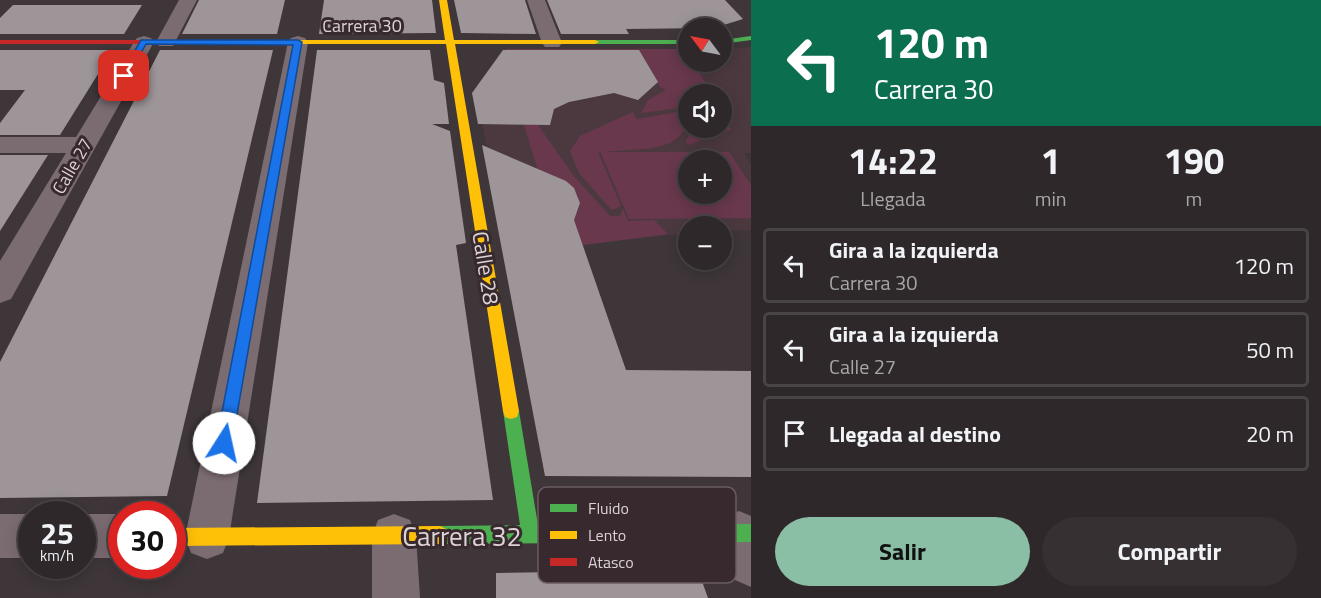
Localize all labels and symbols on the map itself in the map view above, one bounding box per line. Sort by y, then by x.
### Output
street label: Carrera 30 [322,12,402,39]
north arrow [678,18,732,72]
pin [98,50,149,101]
street label: Calle 27 [45,133,99,199]
street label: Calle 28 [463,229,509,307]
position arrow [192,411,256,475]
legend [538,487,736,583]
text: Fluido [588,496,629,520]
speed limit sign: 30 [108,501,186,579]
street label: Carrera 32 [402,515,522,556]
text: Lento [588,523,626,547]
text: Atasco [588,550,634,574]

